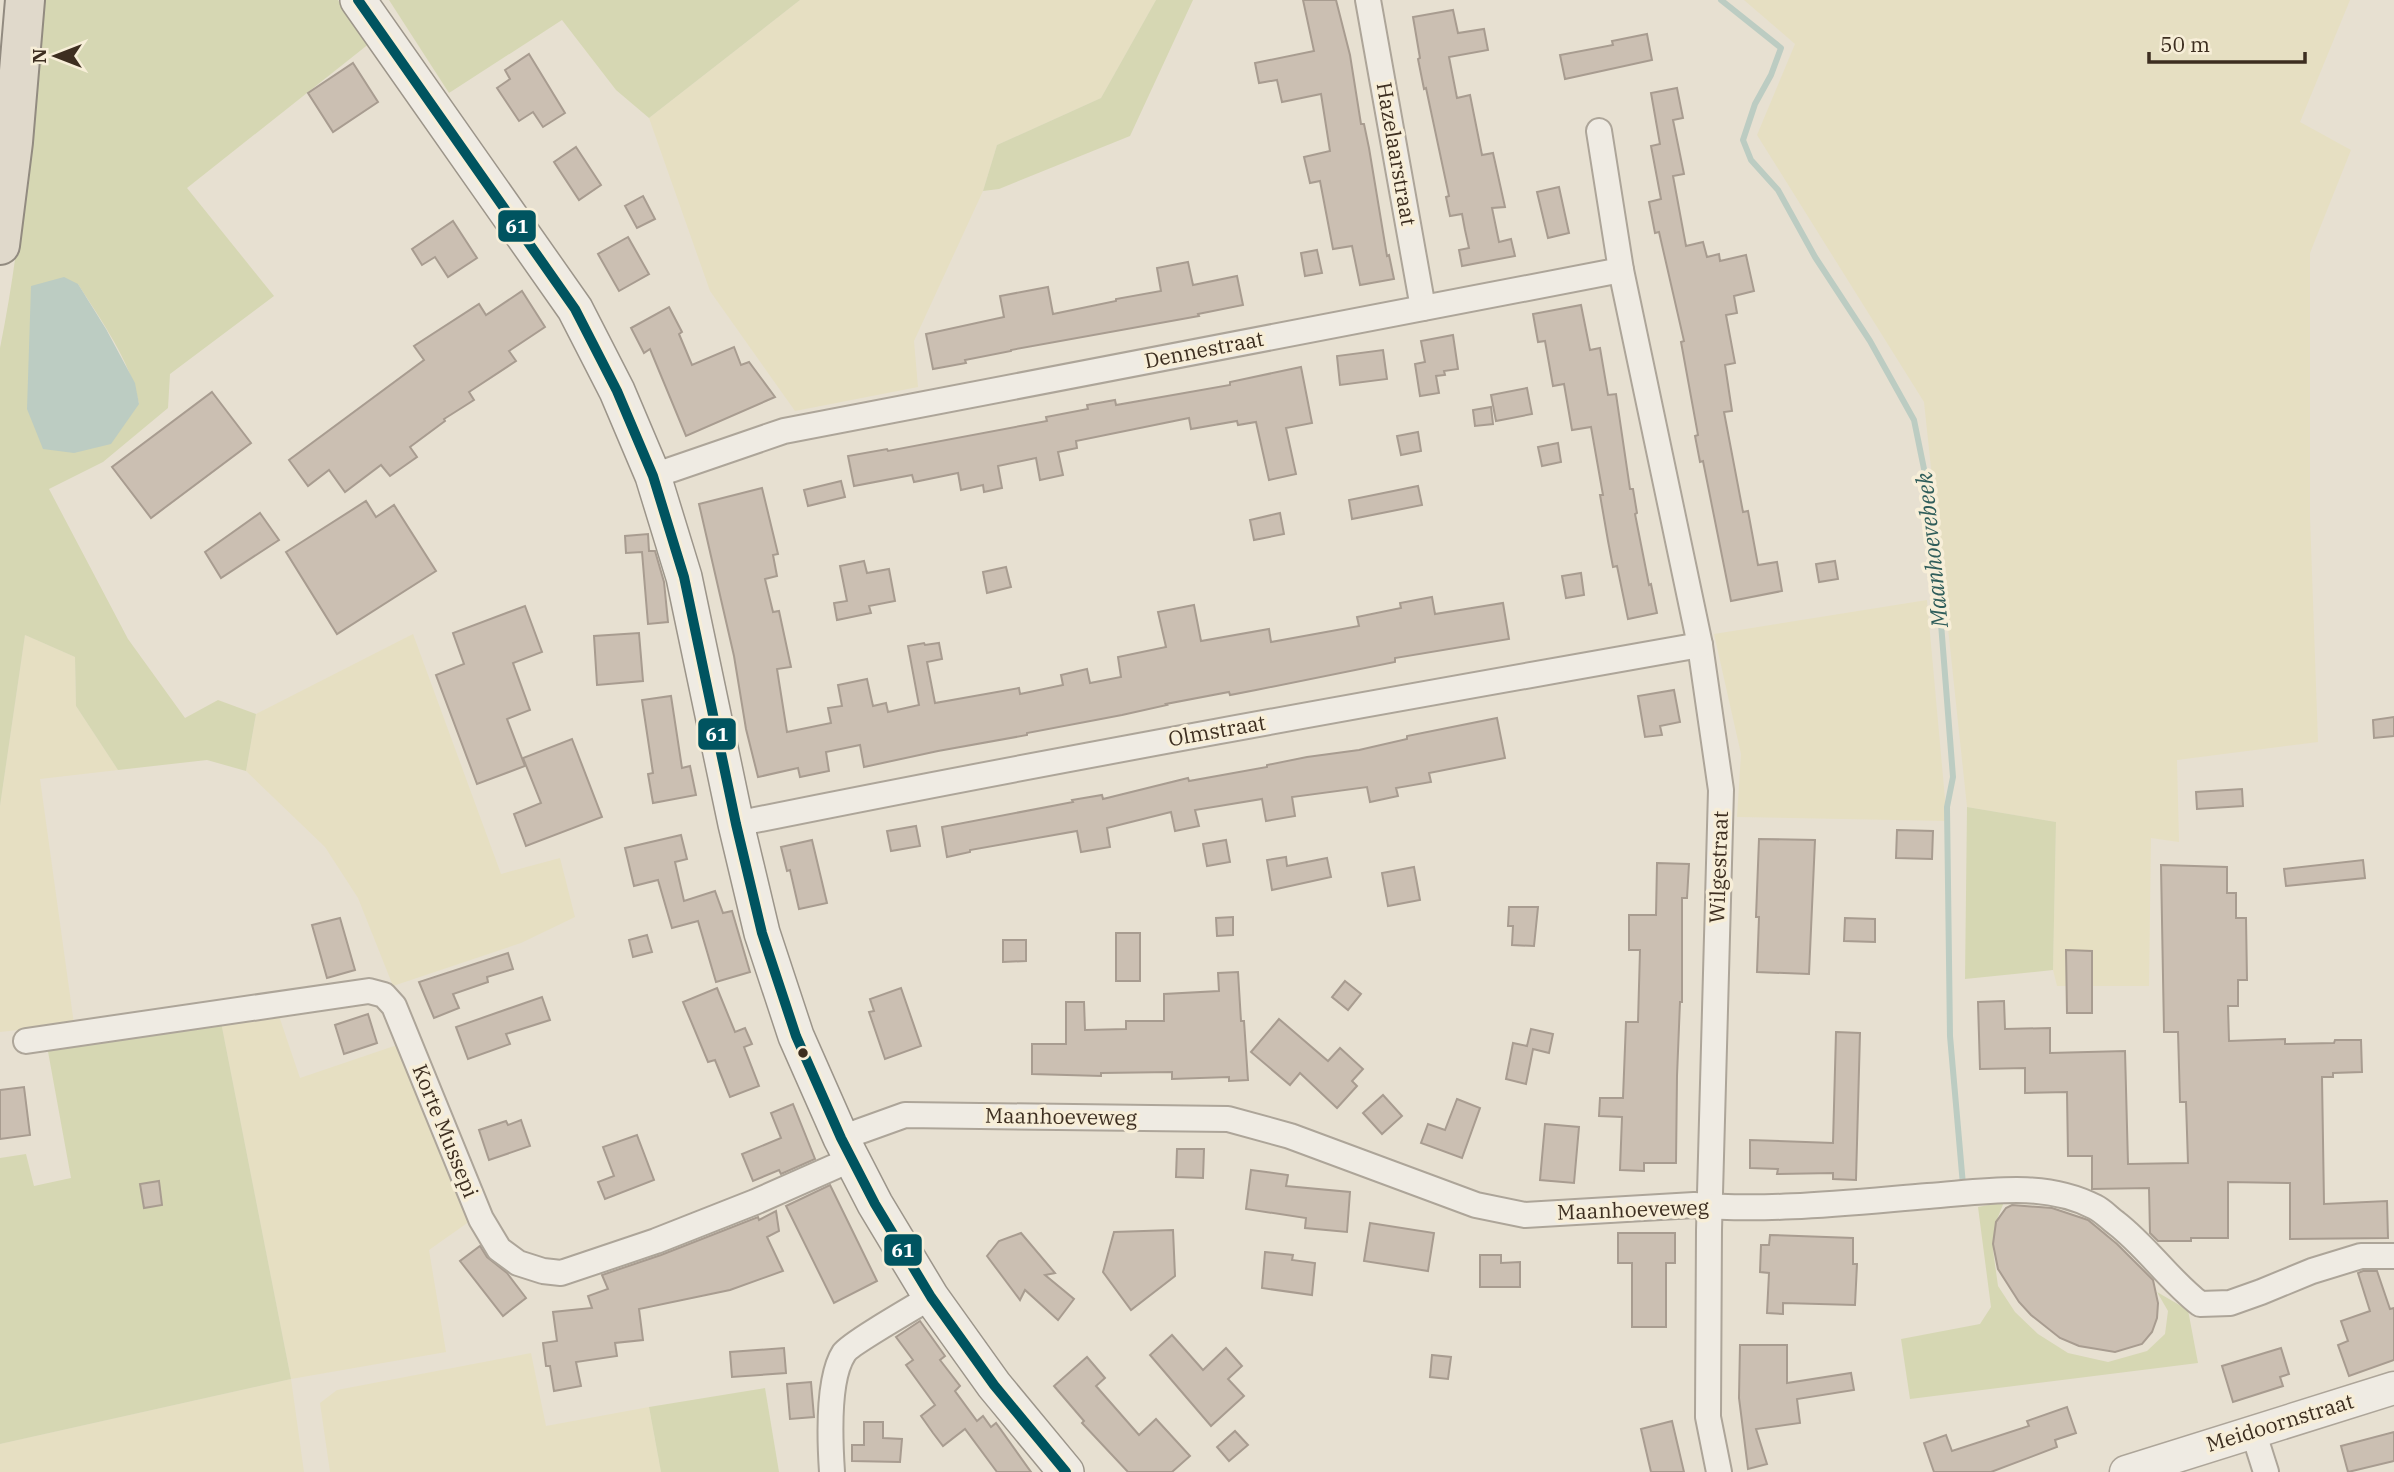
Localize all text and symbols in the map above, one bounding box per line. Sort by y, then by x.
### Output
north arrow [21,21,91,91]
scale bar [2149,21,2305,65]
text: 50 m [2160,30,2210,58]
text: N [27,48,51,64]
street label: Hazelaarstraat [1371,80,1423,228]
line badge: 61 [497,209,537,243]
text: 61 [506,214,528,238]
street label: Dennestraat [1142,324,1266,374]
water label: Maanhoevebeek [1908,470,1954,630]
street label: Olmstraat [1166,708,1268,752]
line badge: 61 [697,717,737,751]
text: 61 [706,722,728,746]
street label: Wilgestraat [1702,810,1734,924]
unlabelled marker [796,1046,810,1060]
street label: Korte Mussepi [406,1060,485,1202]
street label: Maanhoeveweg [985,1101,1138,1131]
street label: Maanhoeveweg [1556,1192,1710,1226]
line badge: 61 [883,1233,923,1267]
text: 61 [892,1238,914,1262]
street label: Meidoornstraat [2203,1386,2357,1458]

